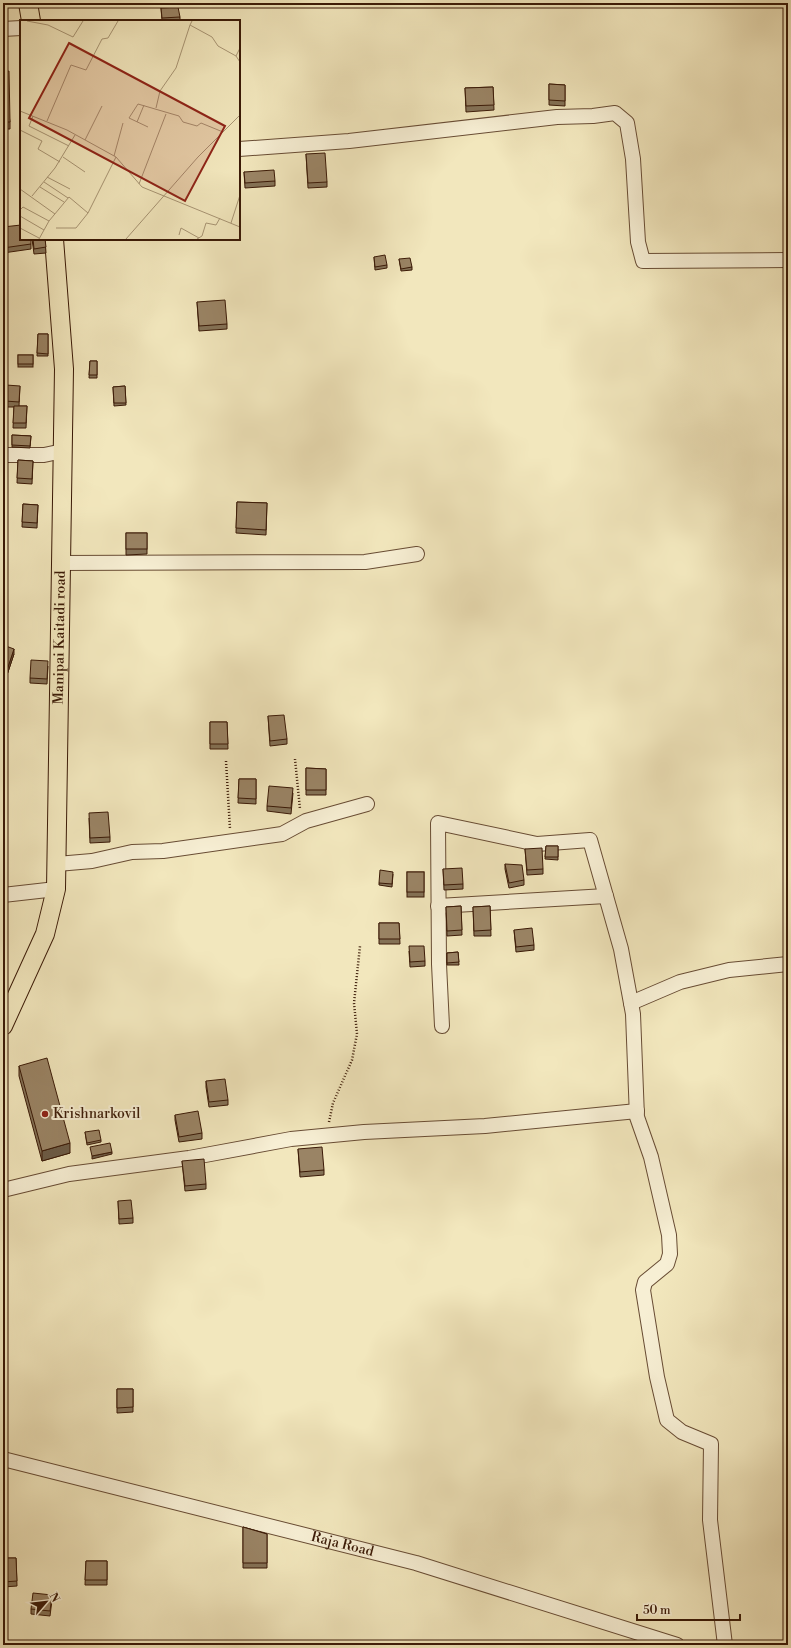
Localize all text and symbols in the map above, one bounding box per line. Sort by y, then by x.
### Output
inset map [20,20,240,240]
street label: Manipai Kaitadi road [50,570,70,705]
place label: Krishnarkovil [53,1105,140,1123]
marker: Krishnarkovil [40,1109,50,1119]
street label: Raja Road [309,1528,376,1561]
north arrow [26,1582,66,1622]
text: N [46,1591,62,1605]
scale bar [637,1596,740,1622]
text: 50 m [643,1603,671,1618]

